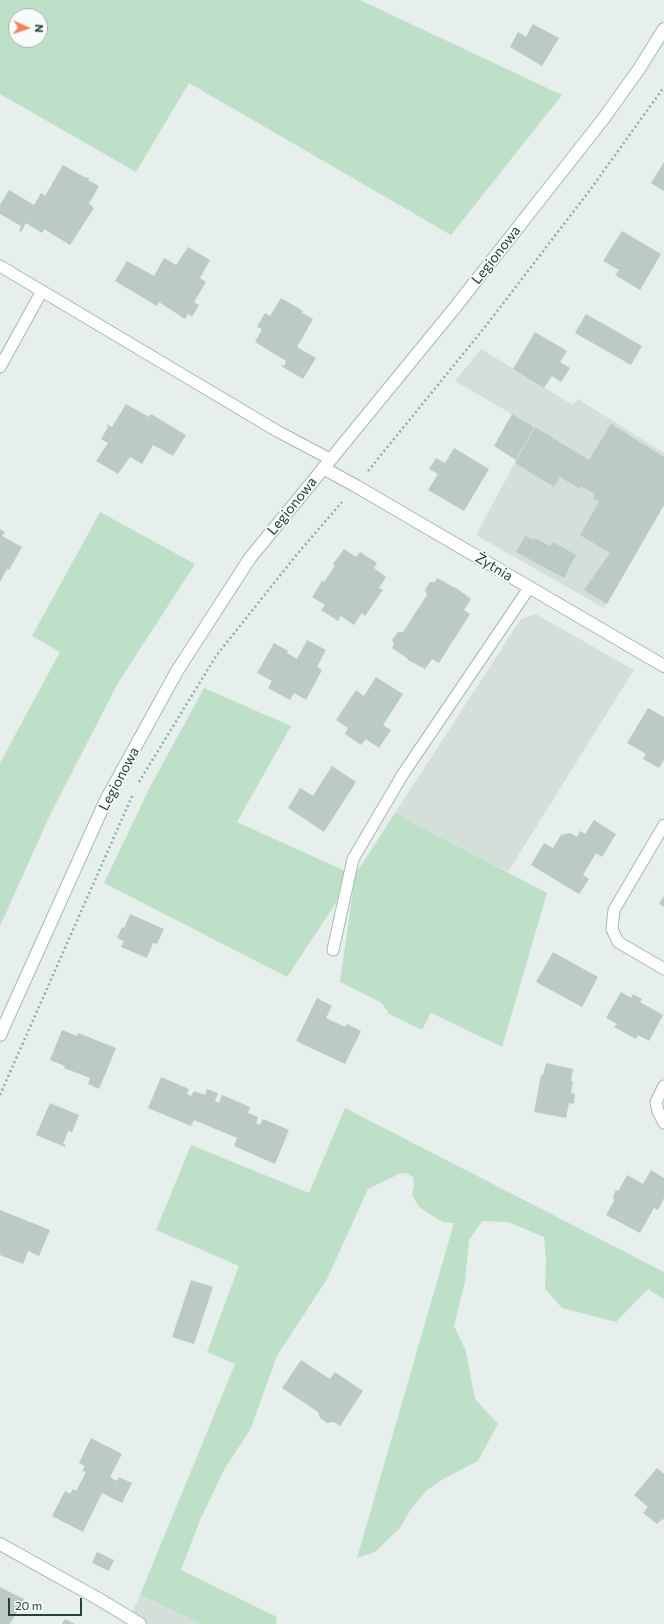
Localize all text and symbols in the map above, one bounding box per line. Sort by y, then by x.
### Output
north arrow [8,8,48,48]
text: N [33,24,46,33]
street label: Legionowa [468,222,524,288]
street label: Legionowa [264,474,320,538]
street label: Żytnia [472,549,516,585]
street label: Legionowa [95,744,143,814]
scale bar [10,1590,84,1616]
text: 20 m [15,1598,42,1612]

